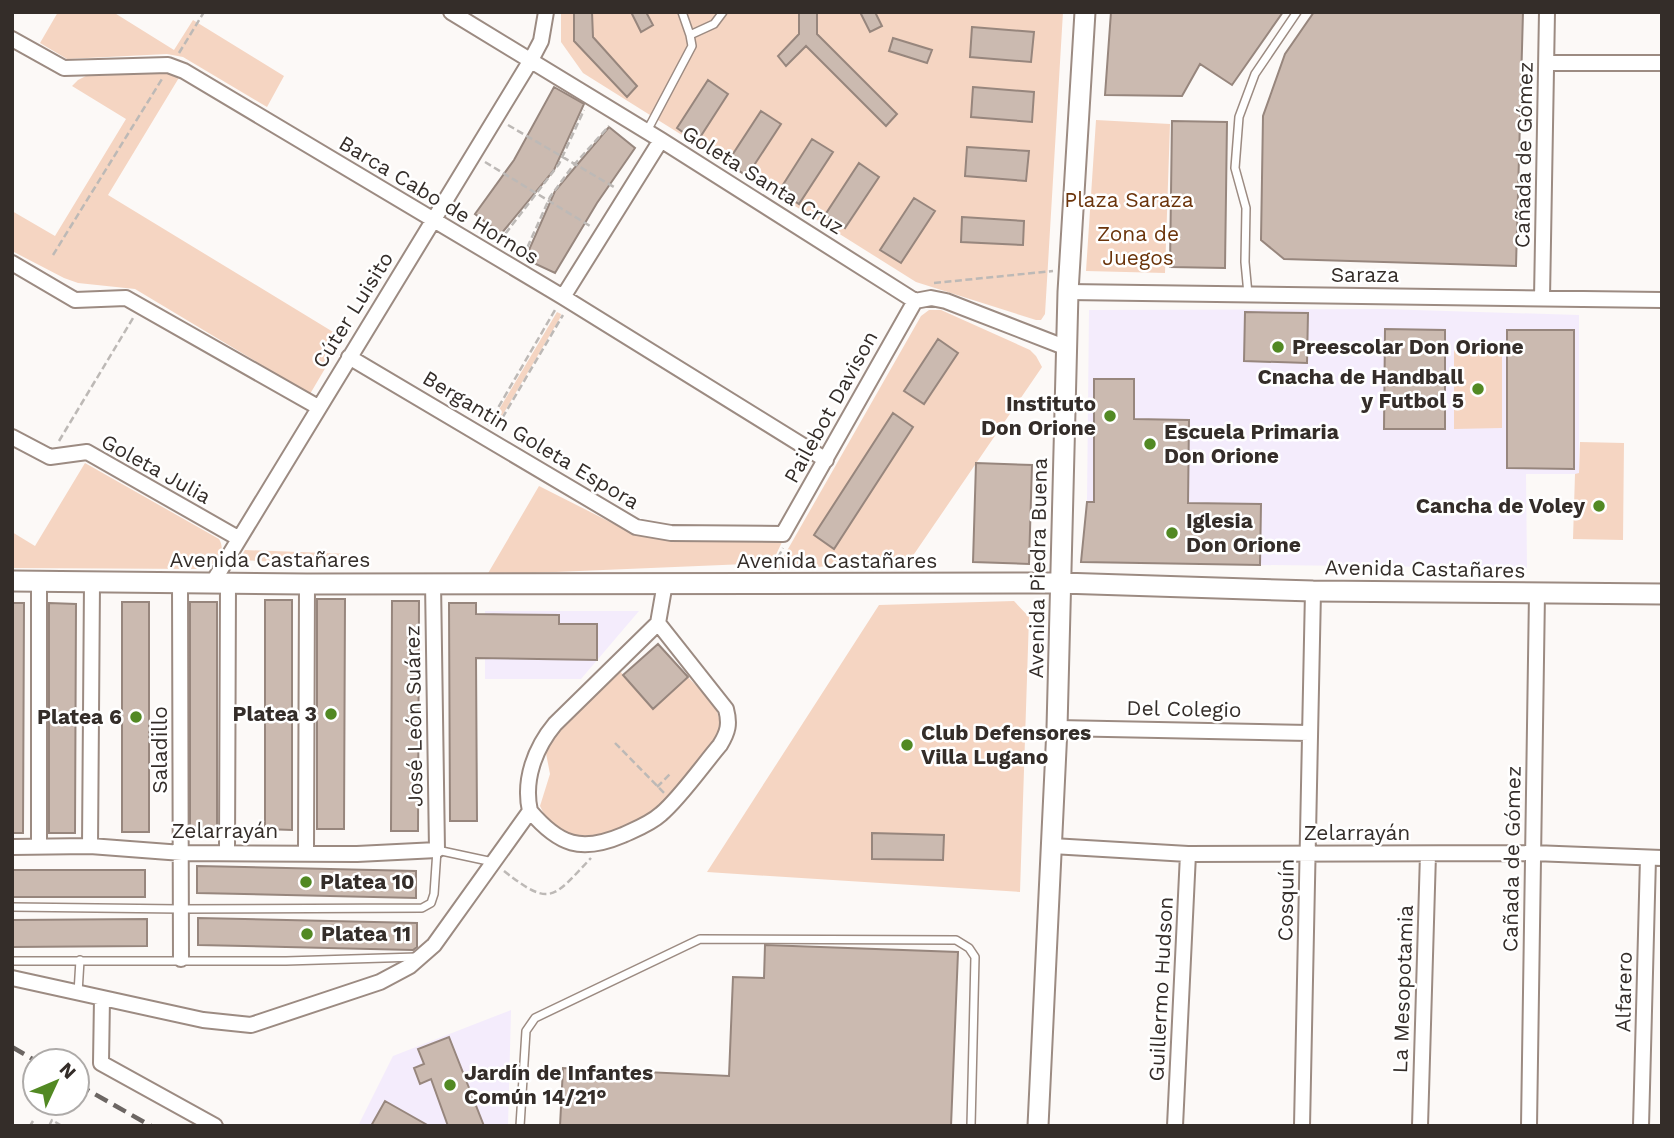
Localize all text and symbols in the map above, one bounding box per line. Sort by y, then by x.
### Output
street label: Cañada de Gómez [1509,62,1538,248]
street label: Goleta Santa Cruz [678,120,849,239]
street label: Barca Cabo de Hornos [335,130,544,269]
park label: Plaza Saraza [1064,187,1194,212]
park label: Zona de Juegos [1097,221,1179,270]
street label: Cúter Luisito [307,247,398,373]
street label: Saraza [1331,262,1399,287]
street label: Pailebot Davison [778,326,883,487]
place label: Preescolar Don Orione [1292,334,1524,359]
marker: Preescolar Don Orione [1270,339,1286,355]
place label: Cnacha de Handball y Futbol 5 [1258,364,1464,413]
street label: Bergantin Goleta Espora [418,365,644,514]
marker: Cnacha de Handball y Futbol 5 [1470,381,1486,397]
place label: Instituto Don Orione [981,391,1096,440]
marker: Instituto Don Orione [1102,408,1118,424]
place label: Escuela Primaria Don Orione [1164,419,1340,468]
street label: Goleta Julia [97,428,216,509]
marker: Escuela Primaria Don Orione [1142,436,1158,452]
street label: Avenida Piedra Buena [1023,457,1052,679]
place label: Cancha de Voley [1416,493,1585,518]
marker: Cancha de Voley [1591,498,1607,514]
place label: Iglesia Don Orione [1186,508,1301,557]
marker: Iglesia Don Orione [1164,525,1180,541]
street label: Avenida Castañares [170,547,370,572]
street label: Avenida Castañares [737,548,937,573]
street label: Avenida Castañares [1324,554,1526,583]
street label: José León Suárez [399,625,428,807]
street label: Del Colegio [1126,695,1242,722]
place label: Platea 3 [232,701,317,726]
place label: Platea 6 [37,704,122,729]
street label: Saladillo [147,706,172,794]
marker: Platea 3 [323,706,339,722]
marker: Platea 6 [128,709,144,725]
place label: Club Defensores Villa Lugano [921,720,1091,769]
marker: Club Defensores Villa Lugano [899,737,915,753]
street label: Cañada de Gómez [1497,766,1526,952]
street label: Zelarrayán [172,818,278,843]
street label: Zelarrayán [1304,820,1410,845]
street label: Cosquín [1272,858,1299,942]
place label: Platea 10 [320,869,415,894]
marker: Platea 10 [298,874,314,890]
street label: Guillermo Hudson [1143,896,1178,1082]
street label: La Mesopotamia [1387,904,1418,1074]
place label: Platea 11 [321,921,411,946]
marker: Platea 11 [299,926,315,942]
street label: Alfarero [1610,951,1637,1033]
north arrow [21,1047,91,1117]
text: N [55,1057,81,1084]
place label: Jardín de Infantes Común 14/21° [464,1060,653,1109]
marker: Jardín de Infantes Común 14/21° [442,1077,458,1093]

